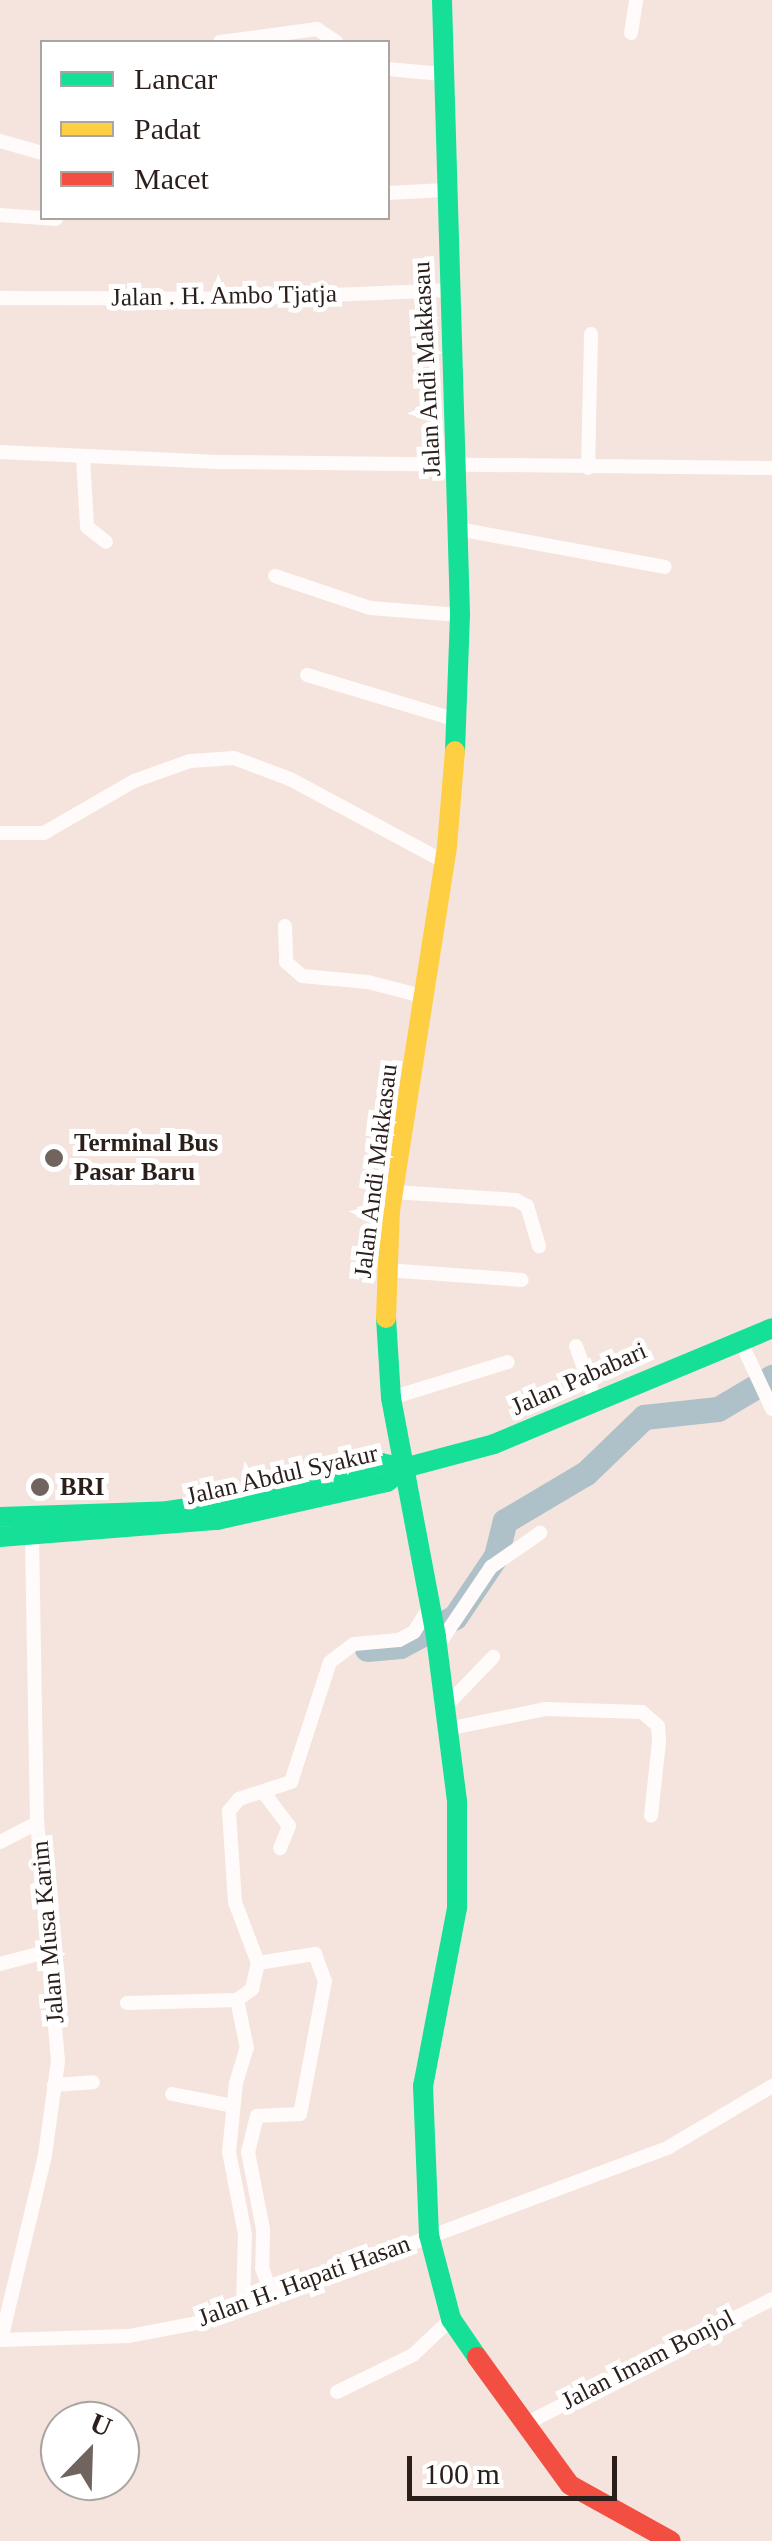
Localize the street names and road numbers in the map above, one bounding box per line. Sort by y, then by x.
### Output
street label: Jalan Andi Makkasau [406,260,448,478]
street label: Jalan . H. Ambo Tjatja [110,279,338,313]
street label: Jalan Andi Makkasau [348,1062,404,1280]
street label: Jalan Pababari [507,1336,651,1422]
street label: Jalan Abdul Syakur [183,1438,381,1512]
street label: Jalan Musa Karim [25,1839,71,2025]
street label: Jalan H. Hapati Hasan [194,2229,414,2333]
street label: Jalan Imam Bonjol [556,2303,740,2417]

